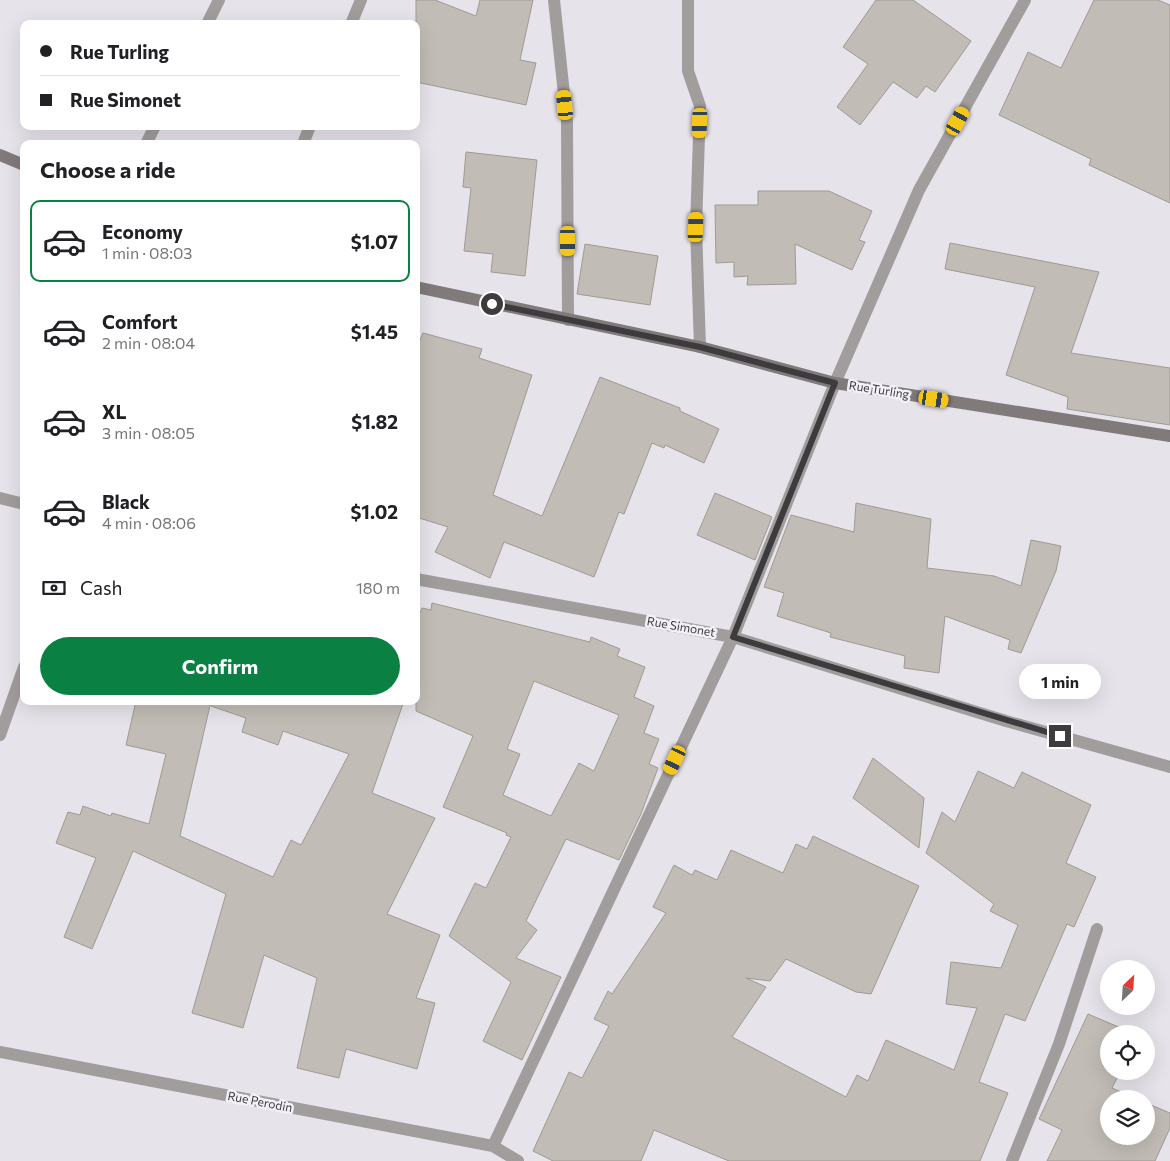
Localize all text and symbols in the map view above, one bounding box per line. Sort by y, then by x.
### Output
text: Rue Turling [70,40,169,63]
text: Rue Simonet [70,88,181,111]
car [555,89,574,121]
car [944,104,971,138]
car [691,108,708,138]
text: Choose a ride [40,156,175,183]
car [687,212,704,242]
icon: car [42,219,87,264]
text: Economy [102,220,183,243]
car [560,226,575,256]
text: $1.07 [351,230,398,253]
text: 1 min · 08:03 [102,243,193,262]
route start [481,293,503,315]
icon: car [42,309,87,354]
text: Comfort [102,310,178,333]
text: $1.45 [351,320,398,343]
text: 2 min · 08:04 [102,333,195,352]
street label: Rue Turling [848,377,911,401]
car [918,389,949,409]
icon: car [42,399,87,444]
text: XL [102,400,127,423]
text: $1.82 [351,410,398,433]
text: 3 min · 08:05 [102,423,195,442]
icon: car [42,489,87,534]
text: Black [102,490,150,513]
text: $1.02 [350,500,398,523]
text: 4 min · 08:06 [102,513,196,532]
icon: cash [40,574,68,602]
text: Cash [80,576,122,599]
text: 180 m [356,578,400,597]
street label: Rue Simonet [646,613,716,639]
button: Confirm [40,637,400,695]
callout: 1 min [1019,664,1101,698]
text: 1 min [1041,672,1079,691]
route end [1049,725,1071,747]
car [661,743,688,777]
north arrow [1100,960,1155,1015]
map controls [1100,960,1155,1145]
button: locate [1100,1025,1155,1080]
street label: Rue Perodin [227,1088,294,1114]
button: layers [1100,1090,1155,1145]

